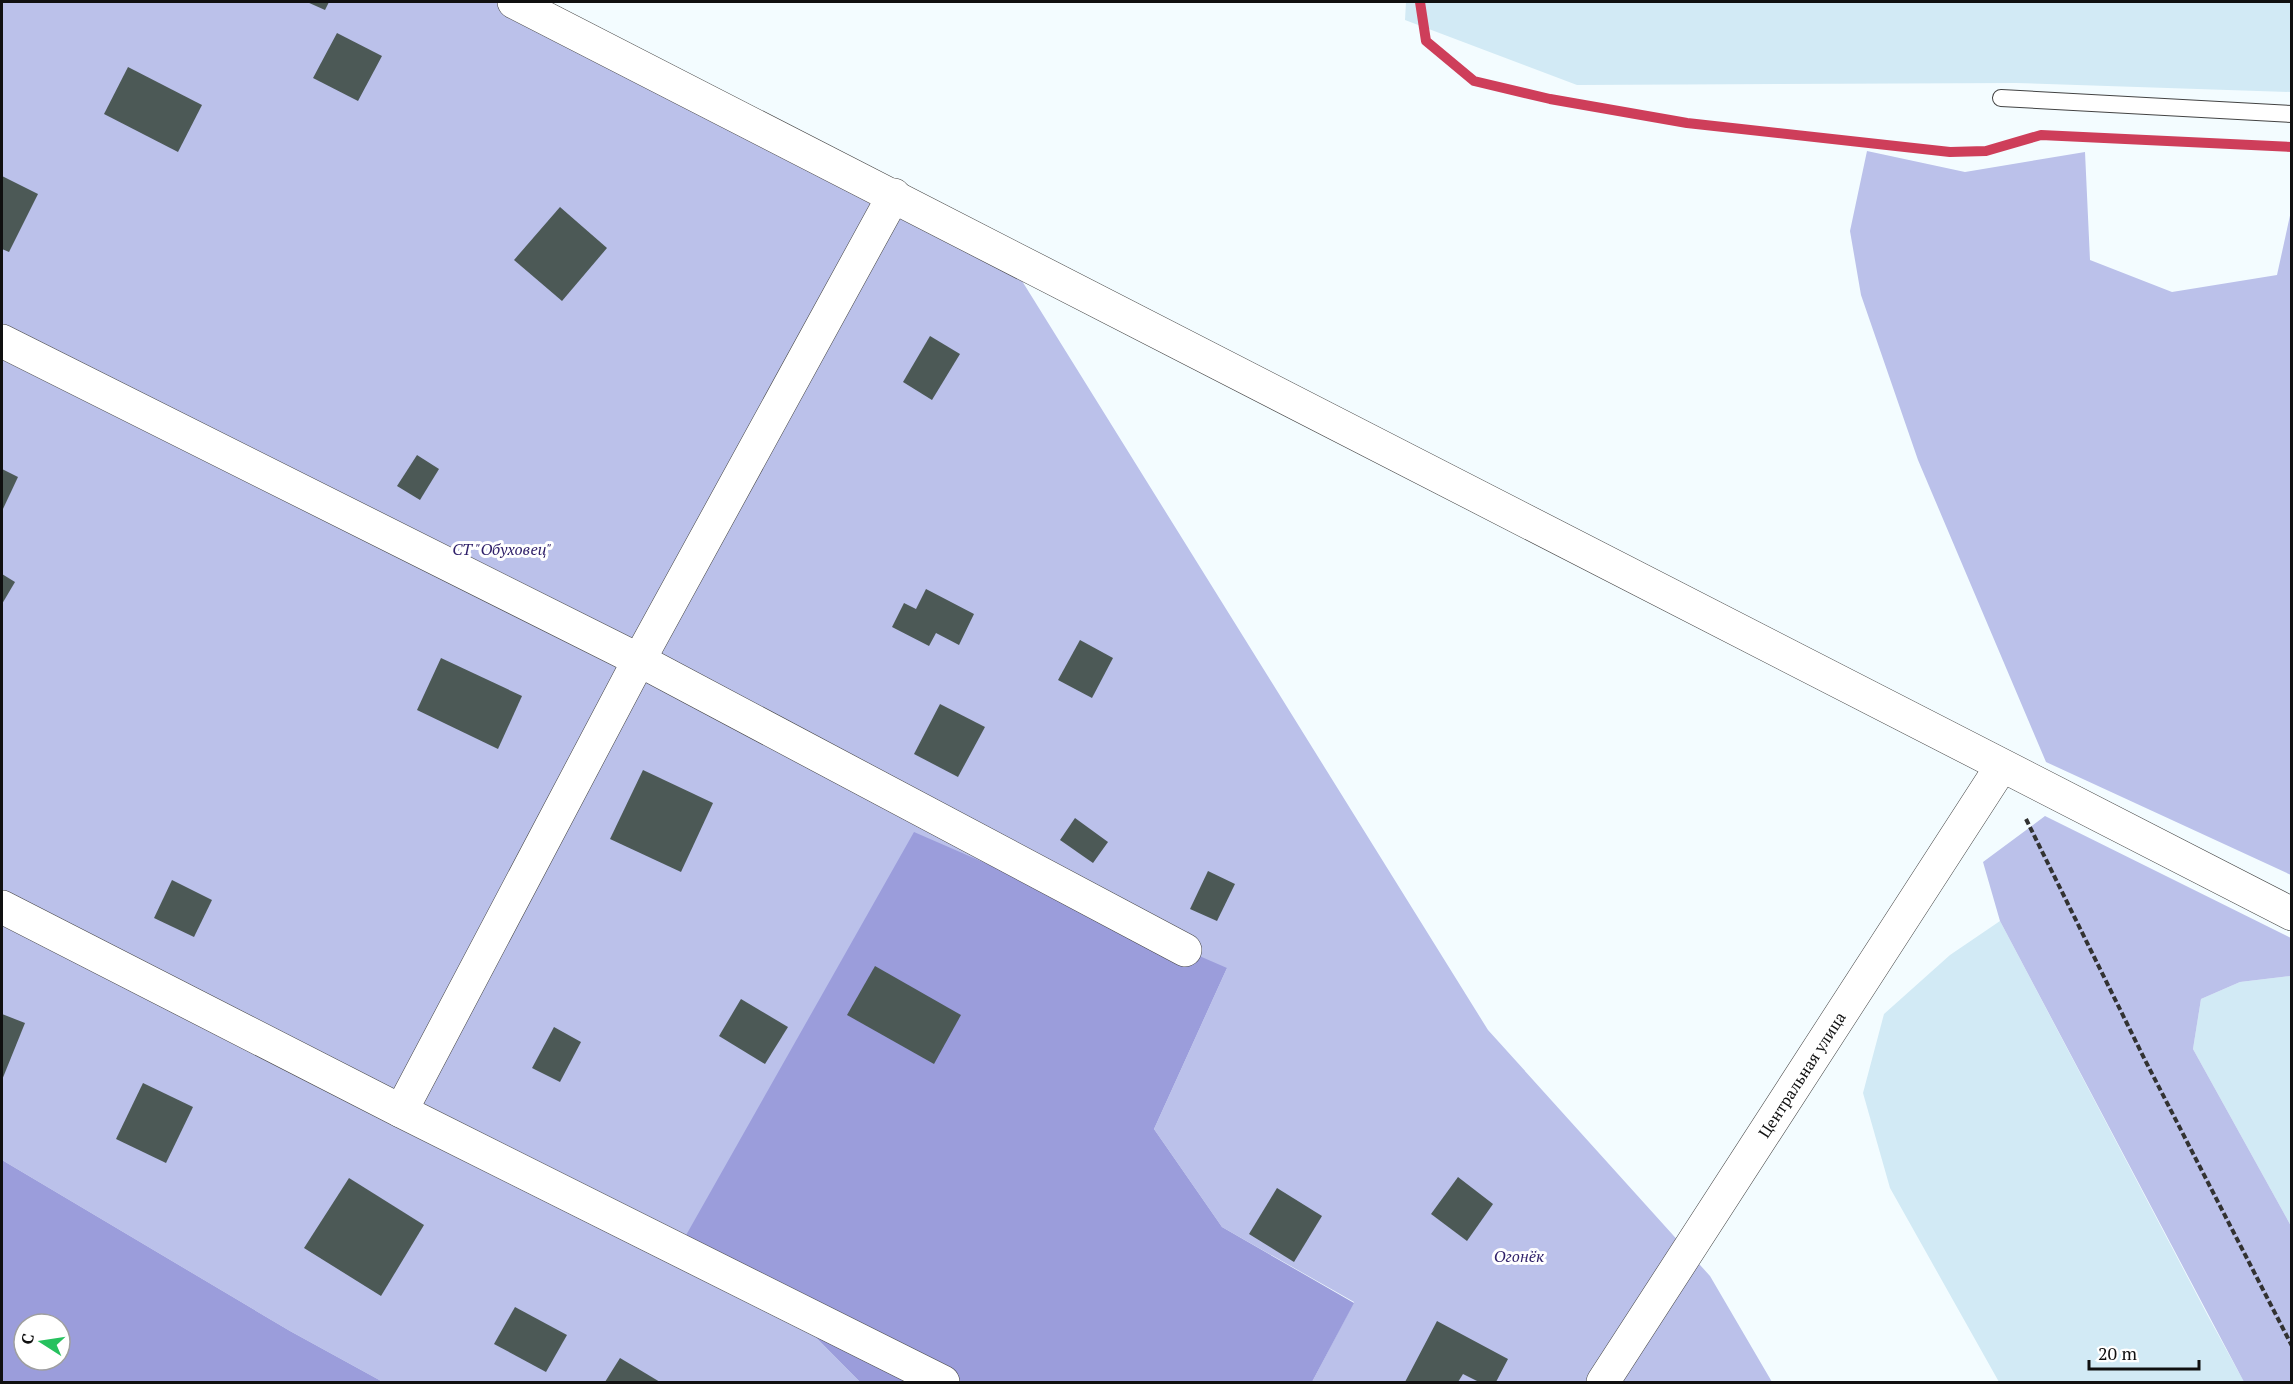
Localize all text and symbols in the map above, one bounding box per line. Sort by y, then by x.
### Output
park label: СТ "Обуховец" [452,538,552,560]
street label: Центральная улица [1753,1008,1851,1142]
park label: Огонёк [1494,1245,1544,1267]
north arrow [12,1312,72,1372]
text: С [15,1331,39,1346]
scale bar [2089,1333,2198,1371]
text: 20 m [2098,1341,2138,1365]

